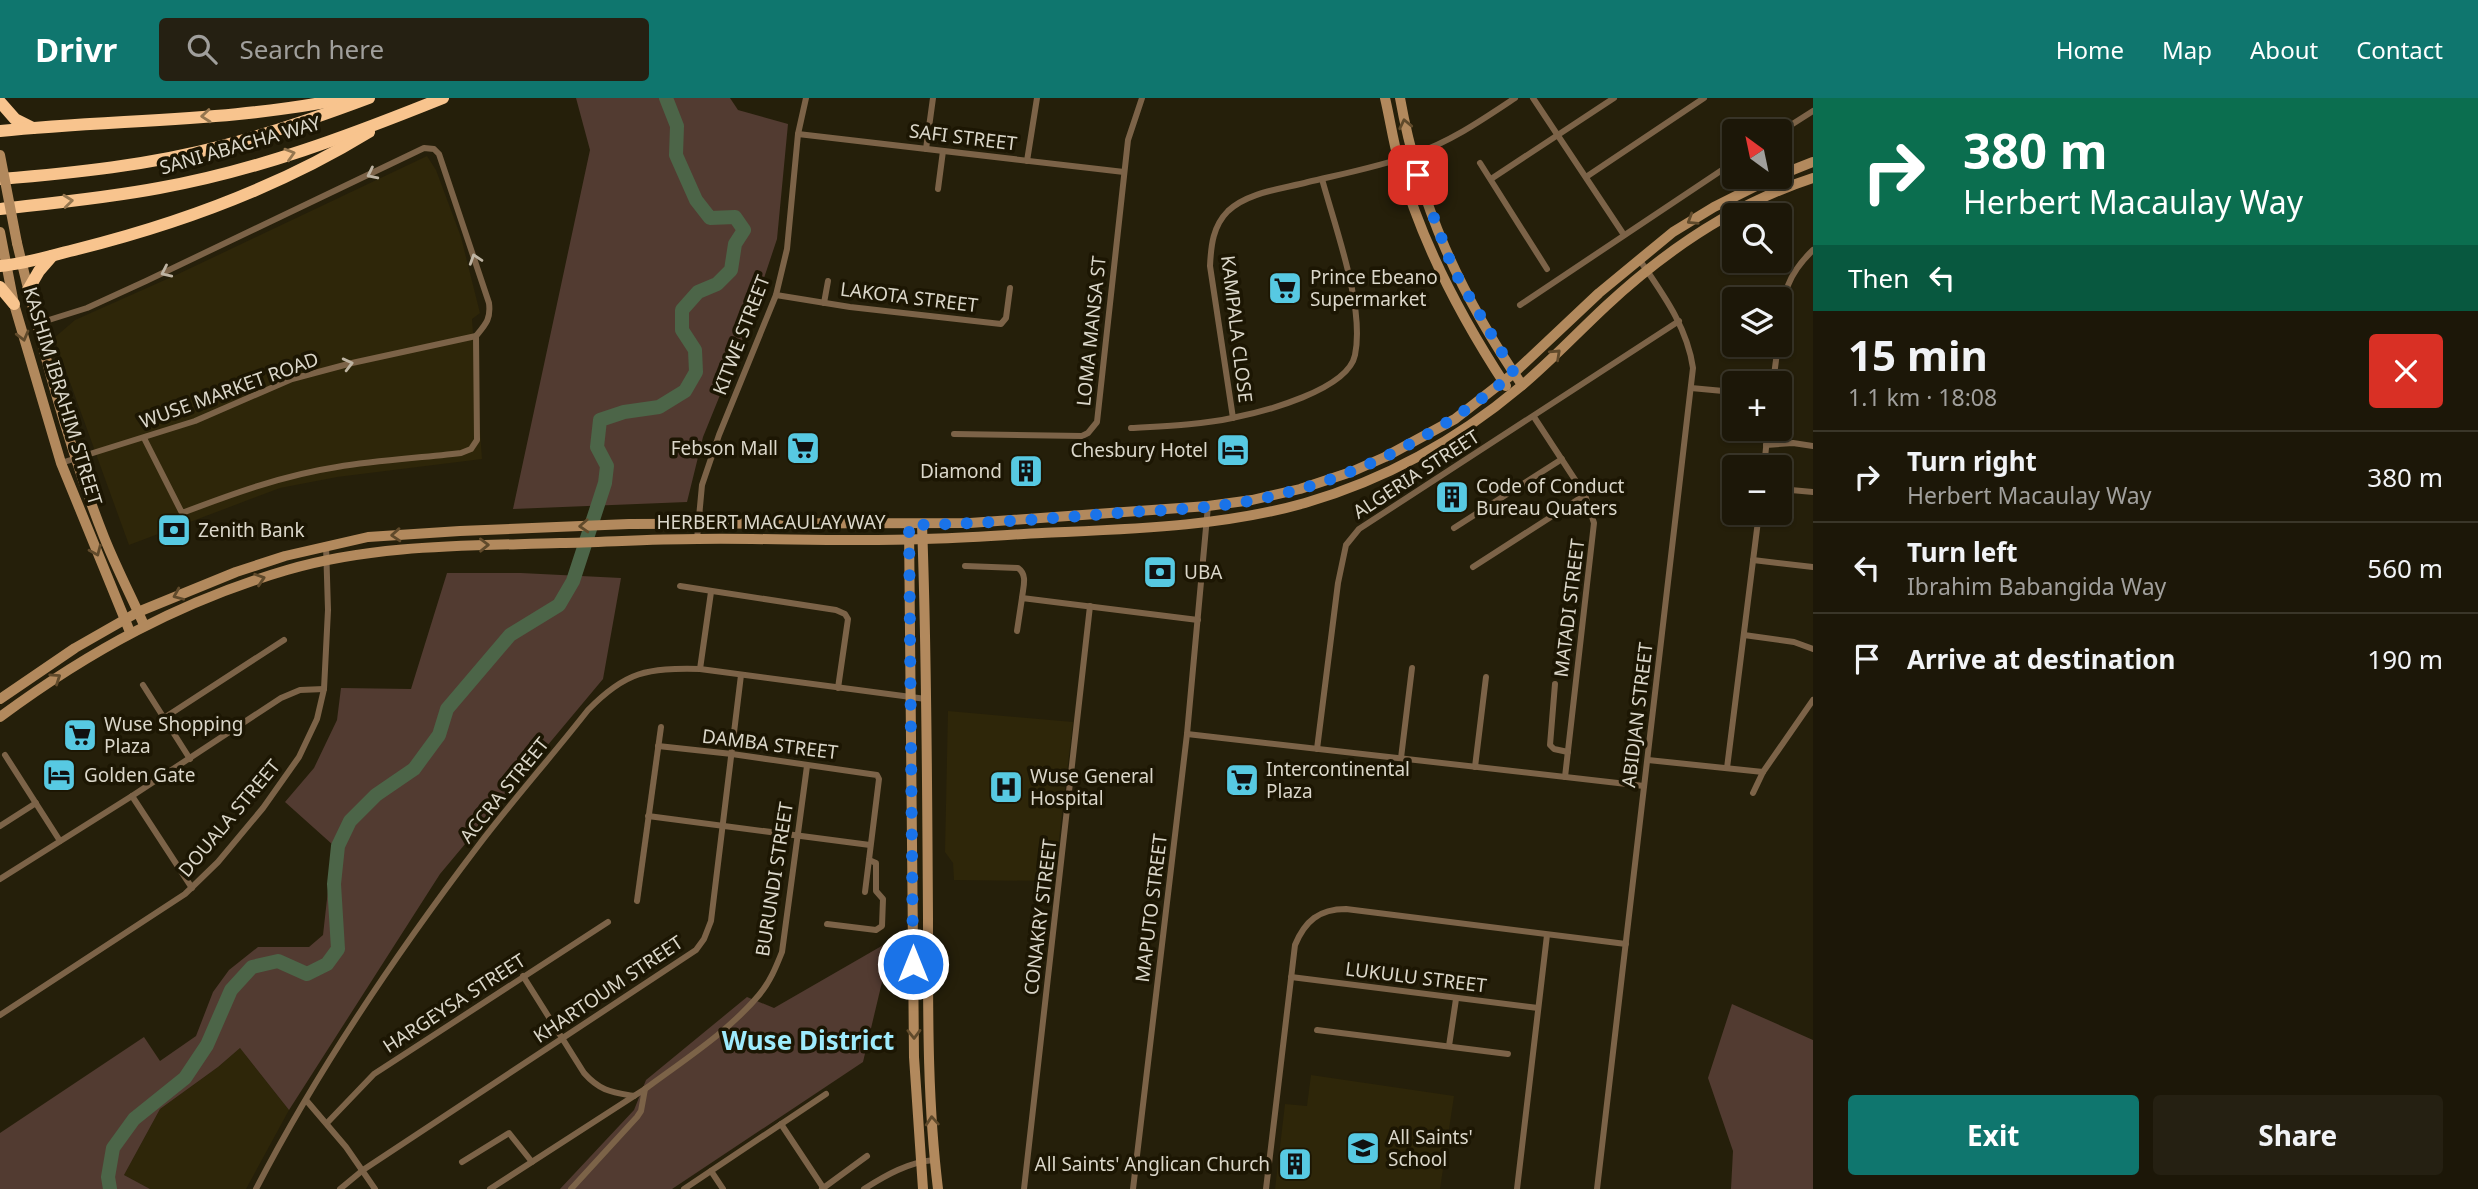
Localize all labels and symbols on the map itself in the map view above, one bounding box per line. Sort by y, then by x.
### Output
one-way arrow [200,108,211,123]
street label: SANI ABACHA WAY [156,109,324,180]
street label: SAFI STREET [908,117,1019,157]
one-way arrow [1398,118,1413,130]
north arrow [1722,119,1792,189]
pin [1388,145,1448,205]
one-way arrow [284,148,296,163]
one-way arrow [367,166,379,180]
one-way arrow [63,194,74,209]
one-way arrow [1687,212,1700,225]
one-way arrow [469,253,483,266]
street label: LOMA MANSA ST [1070,254,1112,407]
street label: KAMPALA CLOSE [1215,254,1259,404]
one-way arrow [161,264,173,278]
place label: Prince Ebeano Supermarket [1310,264,1438,312]
supermarket icon: Prince Ebeano Supermarket [1266,269,1304,307]
street label: KITWE STREET [706,271,776,399]
street label: LAKOTA STREET [839,276,980,318]
street label: KASHIM IBRAHIM STREET [17,284,109,509]
one-way arrow [15,330,29,342]
street label: WUSE MARKET ROAD [136,345,322,435]
one-way arrow [1548,350,1561,363]
one-way arrow [342,358,354,372]
street label: ALGERIA STREET [1348,423,1485,525]
supermarket icon: Febson Mall [784,429,822,467]
hotel icon: Chesbury Hotel [1214,431,1252,469]
place label: Febson Mall [671,435,778,461]
place label: Chesbury Hotel [1070,437,1208,463]
building icon: Diamond [1007,452,1045,490]
place label: Diamond [920,458,1002,484]
place label: Code of Conduct Bureau Quaters [1476,473,1625,521]
building icon: Code of Conduct Bureau Quaters [1433,478,1471,516]
street label: HERBERT MACAULAY WAY [656,509,886,535]
bank icon: Zenith Bank [155,511,193,549]
place label: Zenith Bank [198,517,305,543]
one-way arrow [578,519,589,534]
one-way arrow [391,527,402,542]
one-way arrow [479,537,490,553]
street label: MATADI STREET [1548,537,1590,679]
one-way arrow [87,544,101,556]
bank icon: UBA [1141,553,1179,591]
place label: UBA [1184,559,1223,585]
one-way arrow [253,573,266,587]
one-way arrow [173,586,185,600]
street label: ABIDJAN STREET [1615,641,1659,789]
one-way arrow [48,673,61,686]
place label: Wuse Shopping Plaza [104,711,243,759]
supermarket icon: Wuse Shopping Plaza [61,716,99,754]
street label: DAMBA STREET [701,723,840,765]
street label: ACCRA STREET [453,731,555,848]
street label: DOUALA STREET [172,753,286,882]
hotel icon: Golden Gate [40,756,78,794]
place label: Intercontinental Plaza [1266,756,1410,804]
supermarket icon: Intercontinental Plaza [1223,761,1261,799]
place label: Golden Gate [84,762,195,788]
place label: Wuse General Hospital [1030,763,1154,811]
hospital icon: Wuse General Hospital [987,768,1025,806]
street label: BURUNDI STREET [749,799,799,958]
street label: MAPUTO STREET [1129,832,1173,984]
street label: CONAKRY STREET [1018,837,1063,996]
position arrow [876,927,950,1001]
street label: KHARTOUM STREET [528,929,688,1049]
street label: HARGEYSA STREET [378,947,531,1059]
street label: LUKULU STREET [1344,955,1489,999]
district label: Wuse District [722,1022,894,1058]
one-way arrow [906,1029,922,1040]
one-way arrow [925,1115,940,1126]
place label: All Saints' School [1388,1124,1473,1172]
school or university icon: All Saints' School [1344,1129,1382,1167]
building icon: All Saints' Anglican Church [1276,1145,1314,1183]
place label: All Saints' Anglican Church [1035,1151,1270,1177]

